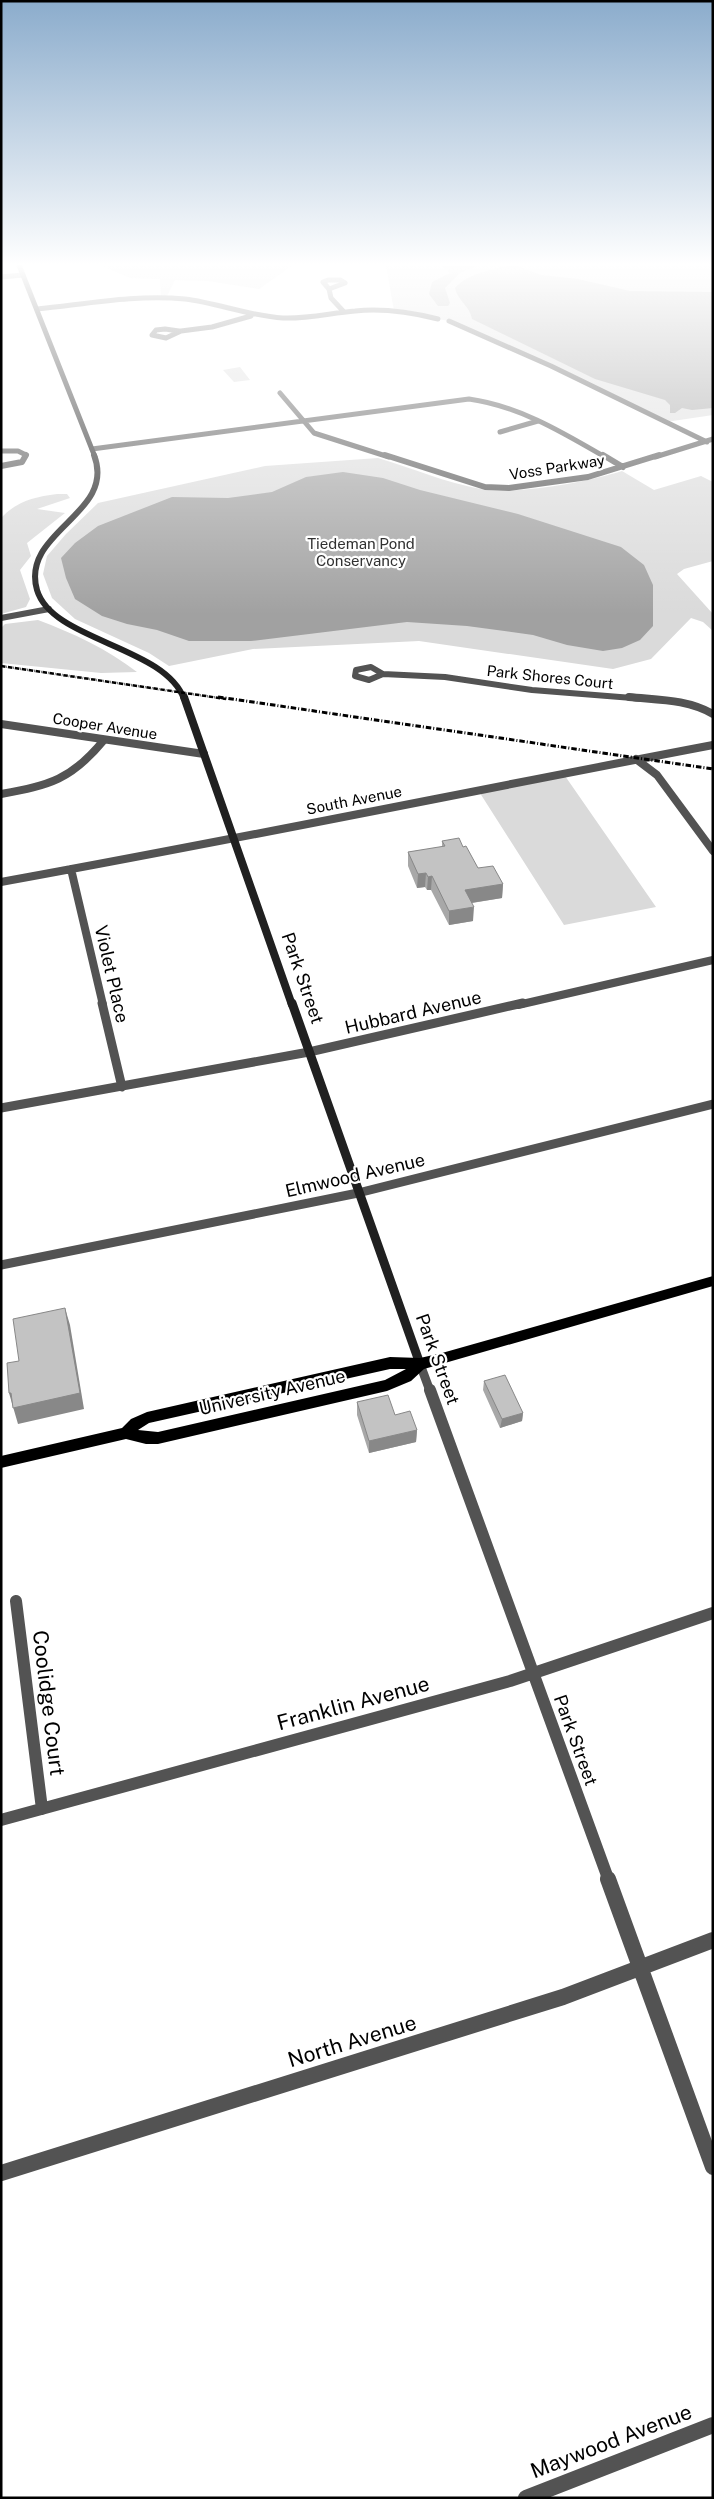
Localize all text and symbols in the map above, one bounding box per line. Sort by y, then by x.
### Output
street label: Voss Parkway [508,451,606,483]
park label: Tiedeman Pond Conservancy [307,535,415,569]
street label: Park Shores Court [486,662,614,692]
street label: Cooper Avenue [51,709,159,743]
street label: South Avenue [305,782,403,818]
street label: Violet Place [91,923,133,1025]
street label: Park Street [278,930,328,1026]
street label: Hubbard Avenue [343,986,483,1038]
street label: Elmwood Avenue [283,1149,427,1201]
street label: Park Street [412,1311,464,1407]
street label: University Avenue [197,1365,347,1419]
street label: Coolidge Court [28,1629,70,1777]
street label: Franklin Avenue [274,1671,432,1735]
street label: Park Street [550,1692,602,1788]
street label: North Avenue [285,2010,419,2072]
street label: Maywood Avenue [527,2399,695,2483]

